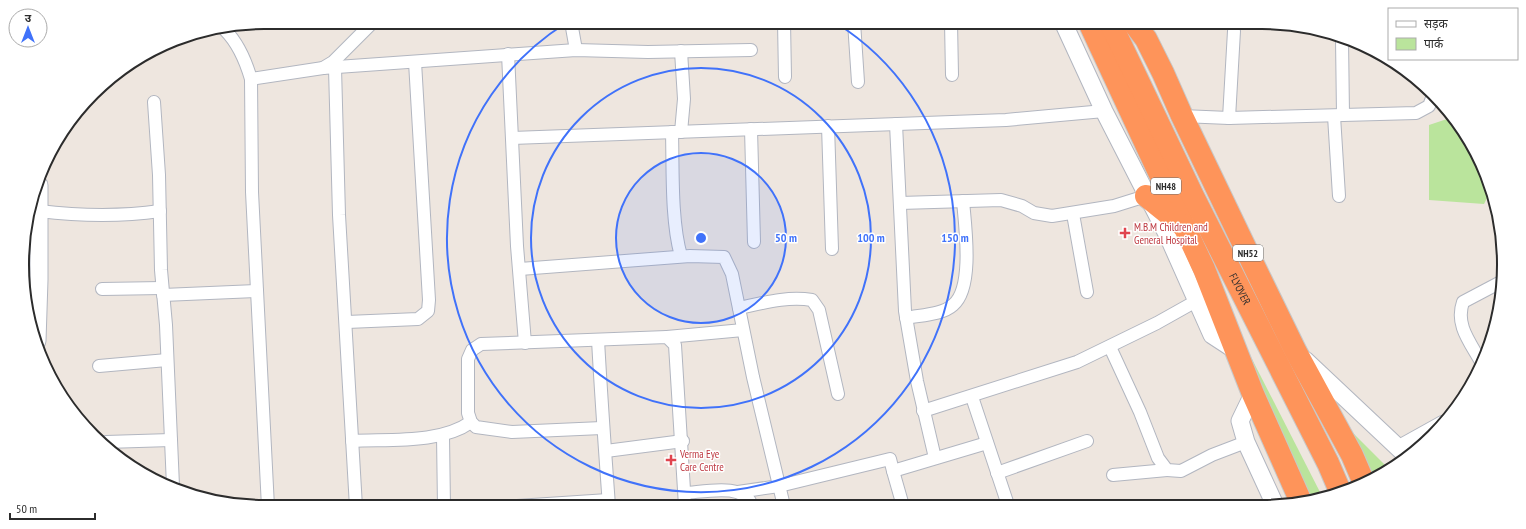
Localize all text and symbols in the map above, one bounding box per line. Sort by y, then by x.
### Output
north arrow [8,8,48,48]
legend [1388,8,1518,60]
text: उ [25,11,32,25]
text: सड़क [1424,16,1449,31]
text: पार्क [1424,36,1444,51]
road number: NH48 [1151,178,1181,194]
place label: M.B.M Children and General Hospital [1134,220,1208,247]
marker: M.B.M Children and General Hospital [1119,227,1131,239]
text: 50 m [775,230,797,245]
text: 100 m [857,230,885,245]
text: 150 m [941,230,969,245]
centre of rings [694,231,708,245]
road number: NH52 [1233,245,1263,261]
street label: FLYOVER [1226,271,1254,307]
place label: Verma Eye Care Centre [679,447,724,474]
marker: Verma Eye Care Centre [665,454,677,466]
scale bar [10,495,95,521]
text: 50 m [16,501,37,516]

